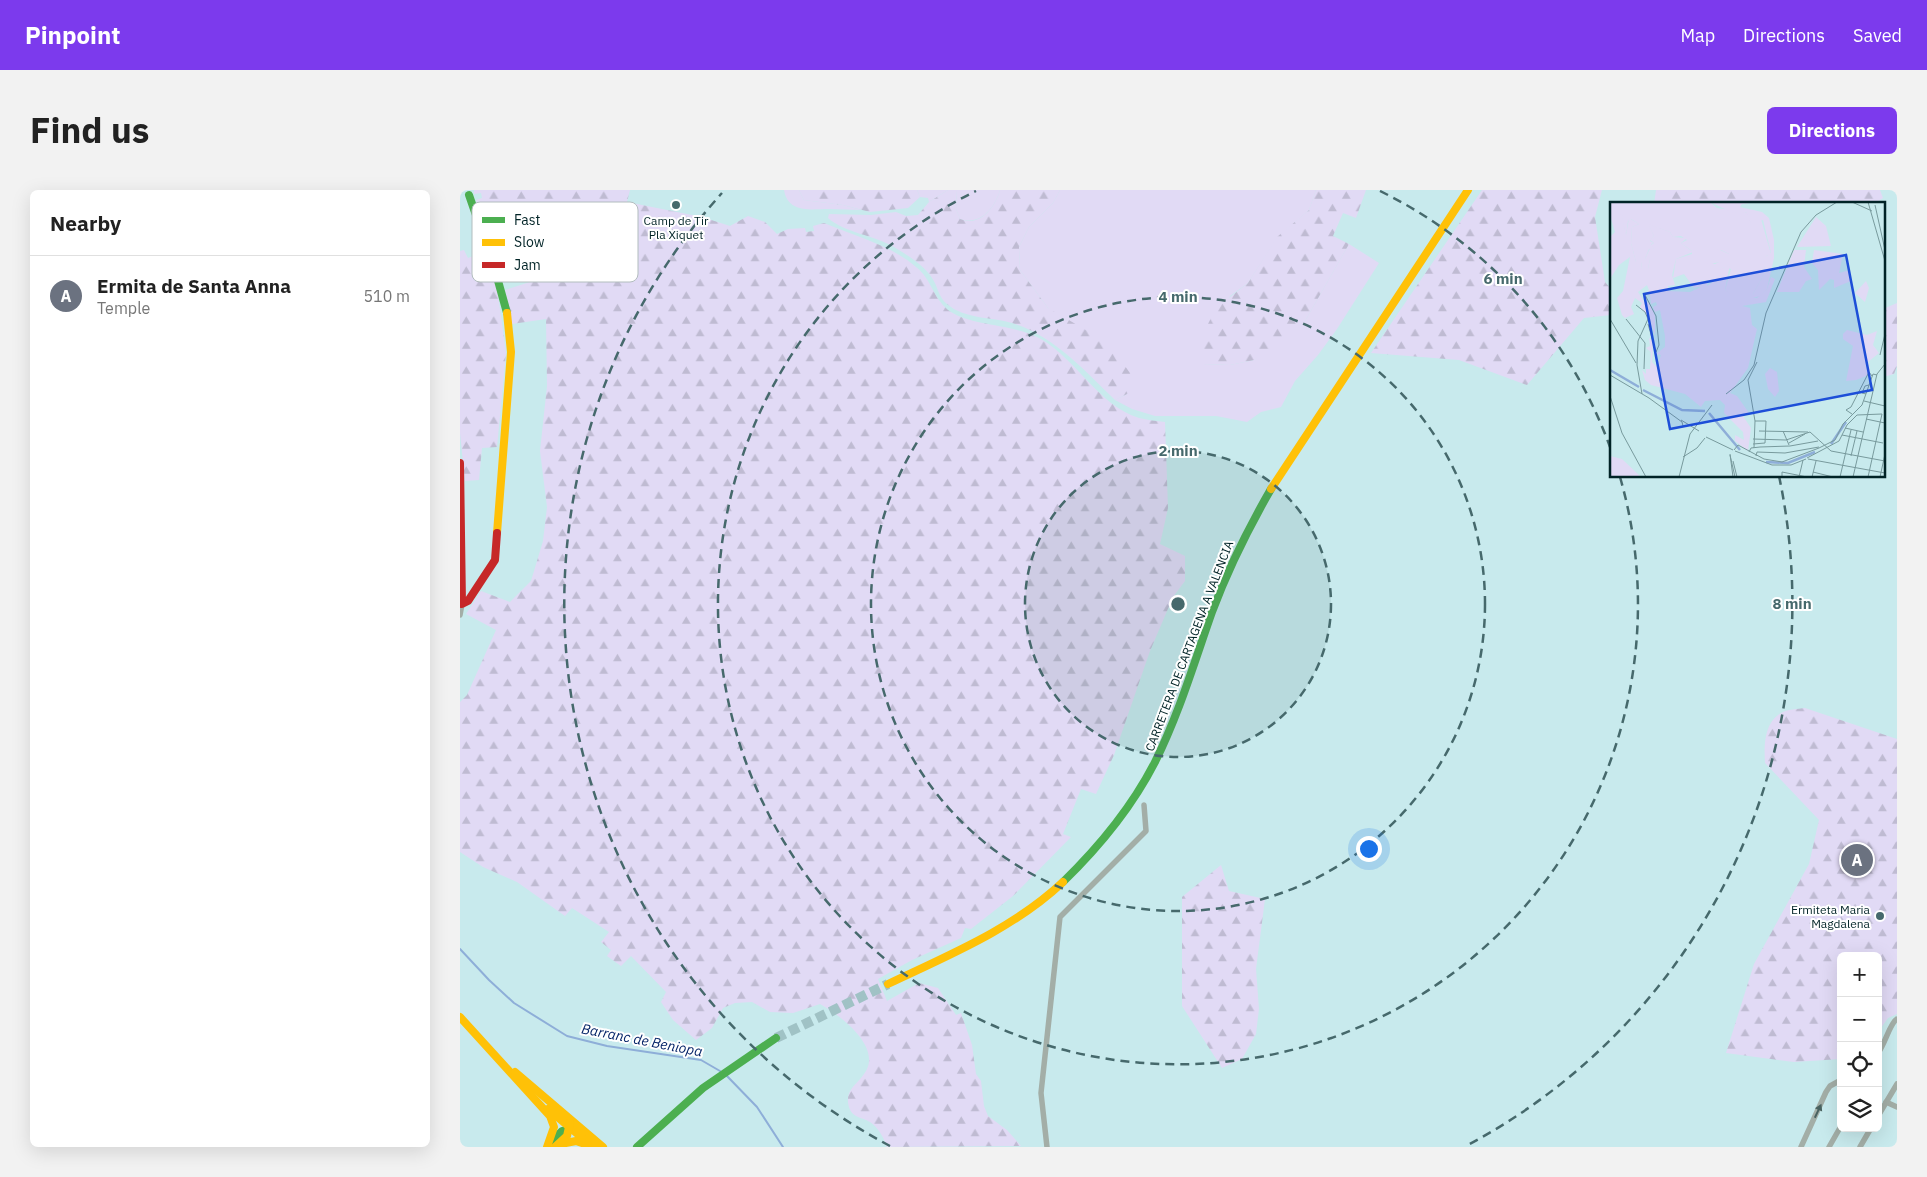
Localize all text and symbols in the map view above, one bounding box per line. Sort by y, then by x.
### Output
text: Pinpoint [25,19,120,51]
text: Map [1680,24,1715,47]
text: Directions [1743,24,1825,47]
text: Saved [1853,24,1902,47]
text: Find us [30,107,149,153]
button: Directions [1767,107,1897,154]
marker: Camp de Tir Pla Xiquet [670,199,682,211]
legend [472,202,638,282]
inset map [1610,202,1884,478]
text: Nearby [50,209,121,237]
text: Fast [514,211,540,229]
place label: Camp de Tir Pla Xiquet [644,213,709,242]
text: Slow [514,233,545,251]
text: Jam [514,256,541,274]
text: 6 min [1483,269,1523,288]
text: Ermita de Santa Anna [97,274,291,298]
text: A [61,286,71,306]
text: 510 m [363,286,410,306]
text: 4 min [1158,287,1198,306]
text: Temple [97,298,150,318]
text: 2 min [1158,441,1198,460]
street label: CARRETERA DE CARTAGENA A VALENCIA [1142,538,1236,753]
text: 8 min [1772,594,1812,613]
centre of rings [1169,595,1187,613]
your location [1356,836,1382,862]
pin: A [1841,841,1873,879]
place label: Ermiteta Maria Magdalena [1791,902,1871,931]
marker: Ermiteta Maria Magdalena [1874,910,1886,922]
map controls [1837,952,1882,1132]
button: + [1837,952,1882,997]
button: − [1837,997,1882,1042]
water label: Barranc de Beniopa [580,1019,704,1061]
button: locate [1837,1042,1882,1087]
button: layers [1837,1087,1882,1132]
one-way arrow [1813,1103,1822,1118]

